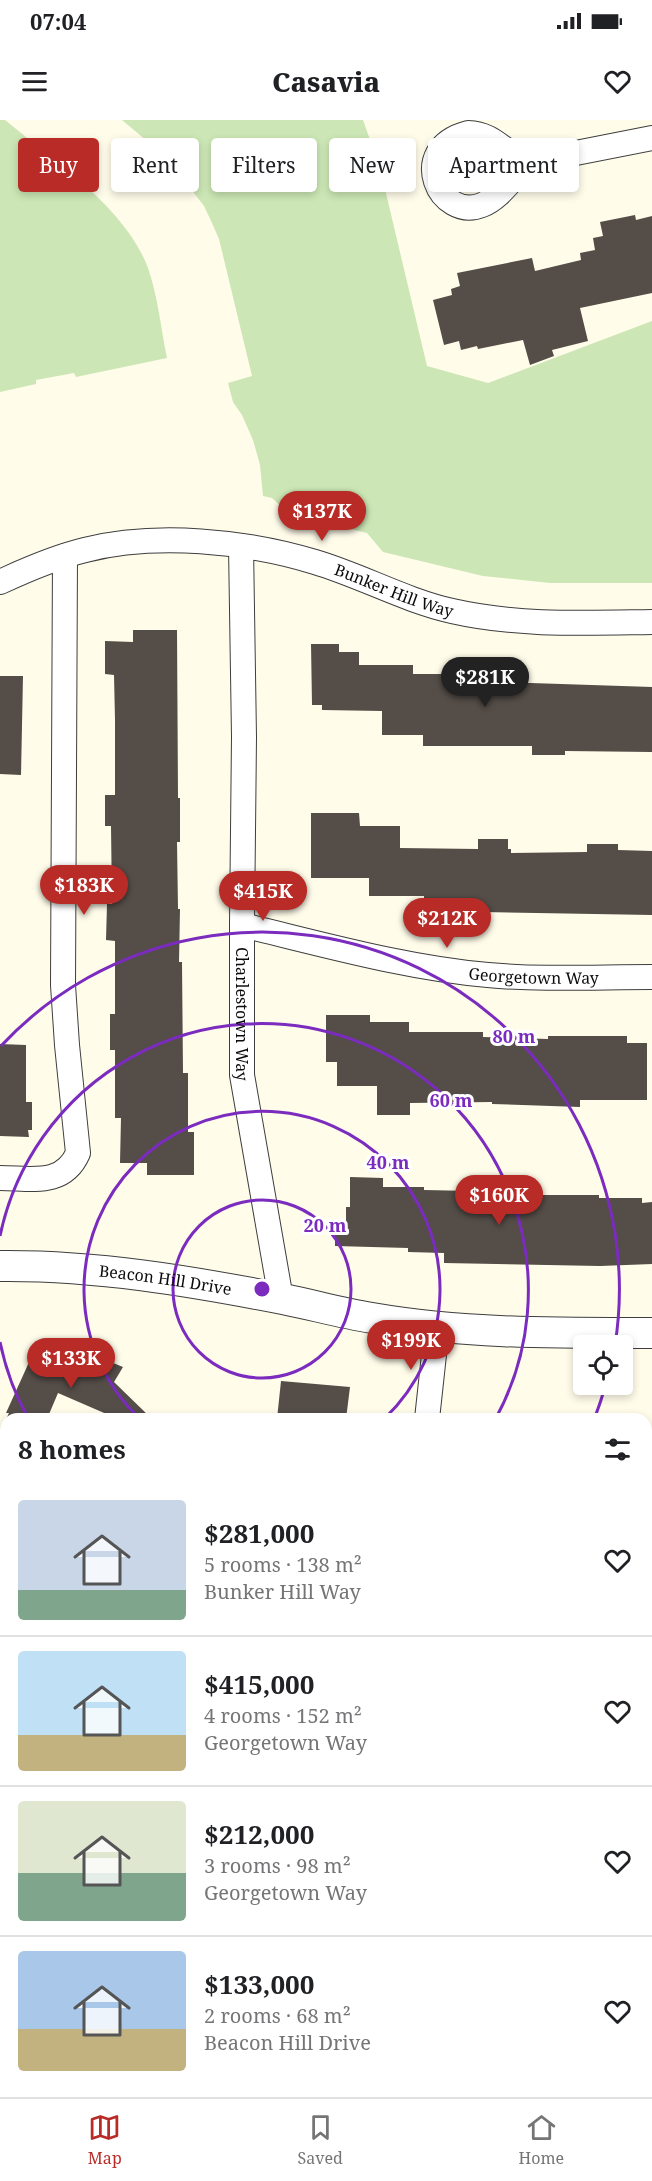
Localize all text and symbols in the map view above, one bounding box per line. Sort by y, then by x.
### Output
text: 07:04 [30,6,86,36]
text: Casavia [272,63,380,100]
icon: menu [18,65,51,98]
icon: heart [601,65,634,98]
chip: Buy [18,138,99,192]
chip: Rent [111,138,199,192]
chip: Filters [211,138,317,192]
chip: New [329,138,416,192]
chip: Apartment [428,138,579,192]
pin: $137K [280,491,364,542]
text: $137K [292,497,352,524]
street label: Bunker Hill Way [332,558,457,622]
pin: $281K [443,657,527,708]
text: $281K [455,663,515,690]
pin: $183K [42,865,126,916]
text: $183K [54,871,114,898]
pin: $415K [221,871,305,922]
text: $415K [233,877,293,904]
pin: $212K [405,898,489,949]
text: $212K [417,904,477,931]
street label: Charlestown Way [231,947,254,1084]
street label: Georgetown Way [467,962,600,989]
text: 80 m [493,1024,536,1048]
text: 60 m [430,1088,473,1112]
text: 40 m [367,1150,410,1174]
pin: $160K [457,1175,541,1226]
text: $160K [469,1181,529,1208]
text: 20 m [304,1213,347,1237]
street label: Beacon Hill Drive [98,1260,233,1300]
centre of rings [252,1279,272,1299]
pin: $199K [369,1320,453,1371]
text: $199K [381,1326,441,1353]
map controls [573,1335,633,1395]
button: locate [573,1335,633,1395]
pin: $133K [29,1338,113,1389]
text: $133K [41,1344,101,1371]
text: 8 homes [18,1431,126,1467]
icon: filters [601,1433,634,1466]
text: $281,000 [204,1515,314,1551]
icon: home [66,1524,138,1596]
icon: heart [601,1544,634,1577]
text: 5 rooms · 138 m² [204,1551,362,1578]
text: Bunker Hill Way [204,1578,361,1605]
text: $415,000 [204,1666,314,1702]
icon: home [66,1675,138,1747]
icon: heart [601,1695,634,1728]
text: 4 rooms · 152 m² [204,1702,362,1729]
text: Georgetown Way [204,1729,367,1756]
text: $212,000 [204,1816,314,1852]
icon: home [66,1825,138,1897]
icon: heart [601,1845,634,1878]
text: 3 rooms · 98 m² [204,1852,351,1879]
text: Georgetown Way [204,1879,367,1906]
text: $133,000 [204,1966,314,2002]
icon: home [66,1975,138,2047]
icon: heart [601,1995,634,2028]
text: 2 rooms · 68 m² [204,2002,351,2029]
text: Beacon Hill Drive [204,2029,371,2056]
tab: Map [88,2111,122,2169]
tab: Saved [297,2111,343,2169]
tab: Home [519,2111,564,2169]

